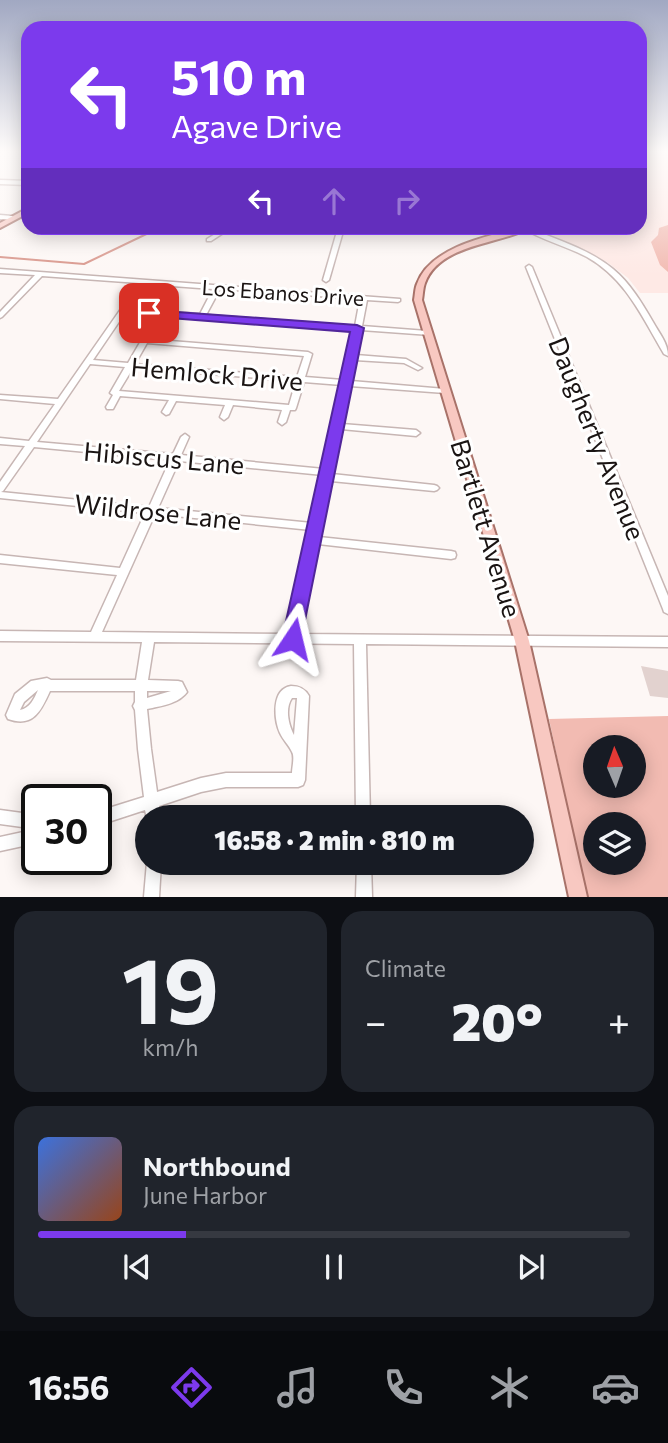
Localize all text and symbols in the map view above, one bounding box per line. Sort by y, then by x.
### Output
text: 510 m [171,45,306,105]
icon: left [56,49,147,140]
text: Agave Drive [171,105,342,145]
icon: left [242,182,280,220]
icon: ahead [315,182,353,220]
icon: right [388,182,426,220]
street label: Los Ebanos Drive [201,274,365,310]
pin [119,283,179,343]
icon: arrive [130,294,168,332]
street label: Daugherty Avenue [543,332,653,544]
street label: Hemlock Drive [130,350,304,396]
street label: Hibiscus Lane [82,435,246,479]
street label: Bartlett Avenue [445,435,529,621]
street label: Wildrose Lane [73,487,243,535]
position arrow [256,602,330,676]
north arrow [583,735,646,798]
map controls [583,735,646,875]
speed limit sign: 30 [21,784,112,875]
button: layers [583,812,646,875]
text: 16:58 · 2 min · 810 m [214,824,455,855]
text: 19 [122,931,219,1043]
text: Climate [365,954,446,982]
text: 20° [451,988,543,1052]
text: − [365,997,387,1044]
text: + [608,997,630,1044]
text: km/h [143,1033,198,1061]
text: Northbound [143,1150,291,1181]
text: June Harbor [143,1181,267,1209]
icon: previous [118,1248,156,1286]
icon: pause [315,1248,353,1286]
icon: next [512,1248,550,1286]
icon: directions [167,1363,216,1412]
icon: music [273,1363,322,1412]
icon: phone [379,1363,428,1412]
icon: climate [485,1363,534,1412]
icon: car [591,1363,640,1412]
text: 16:56 [28,1367,110,1407]

